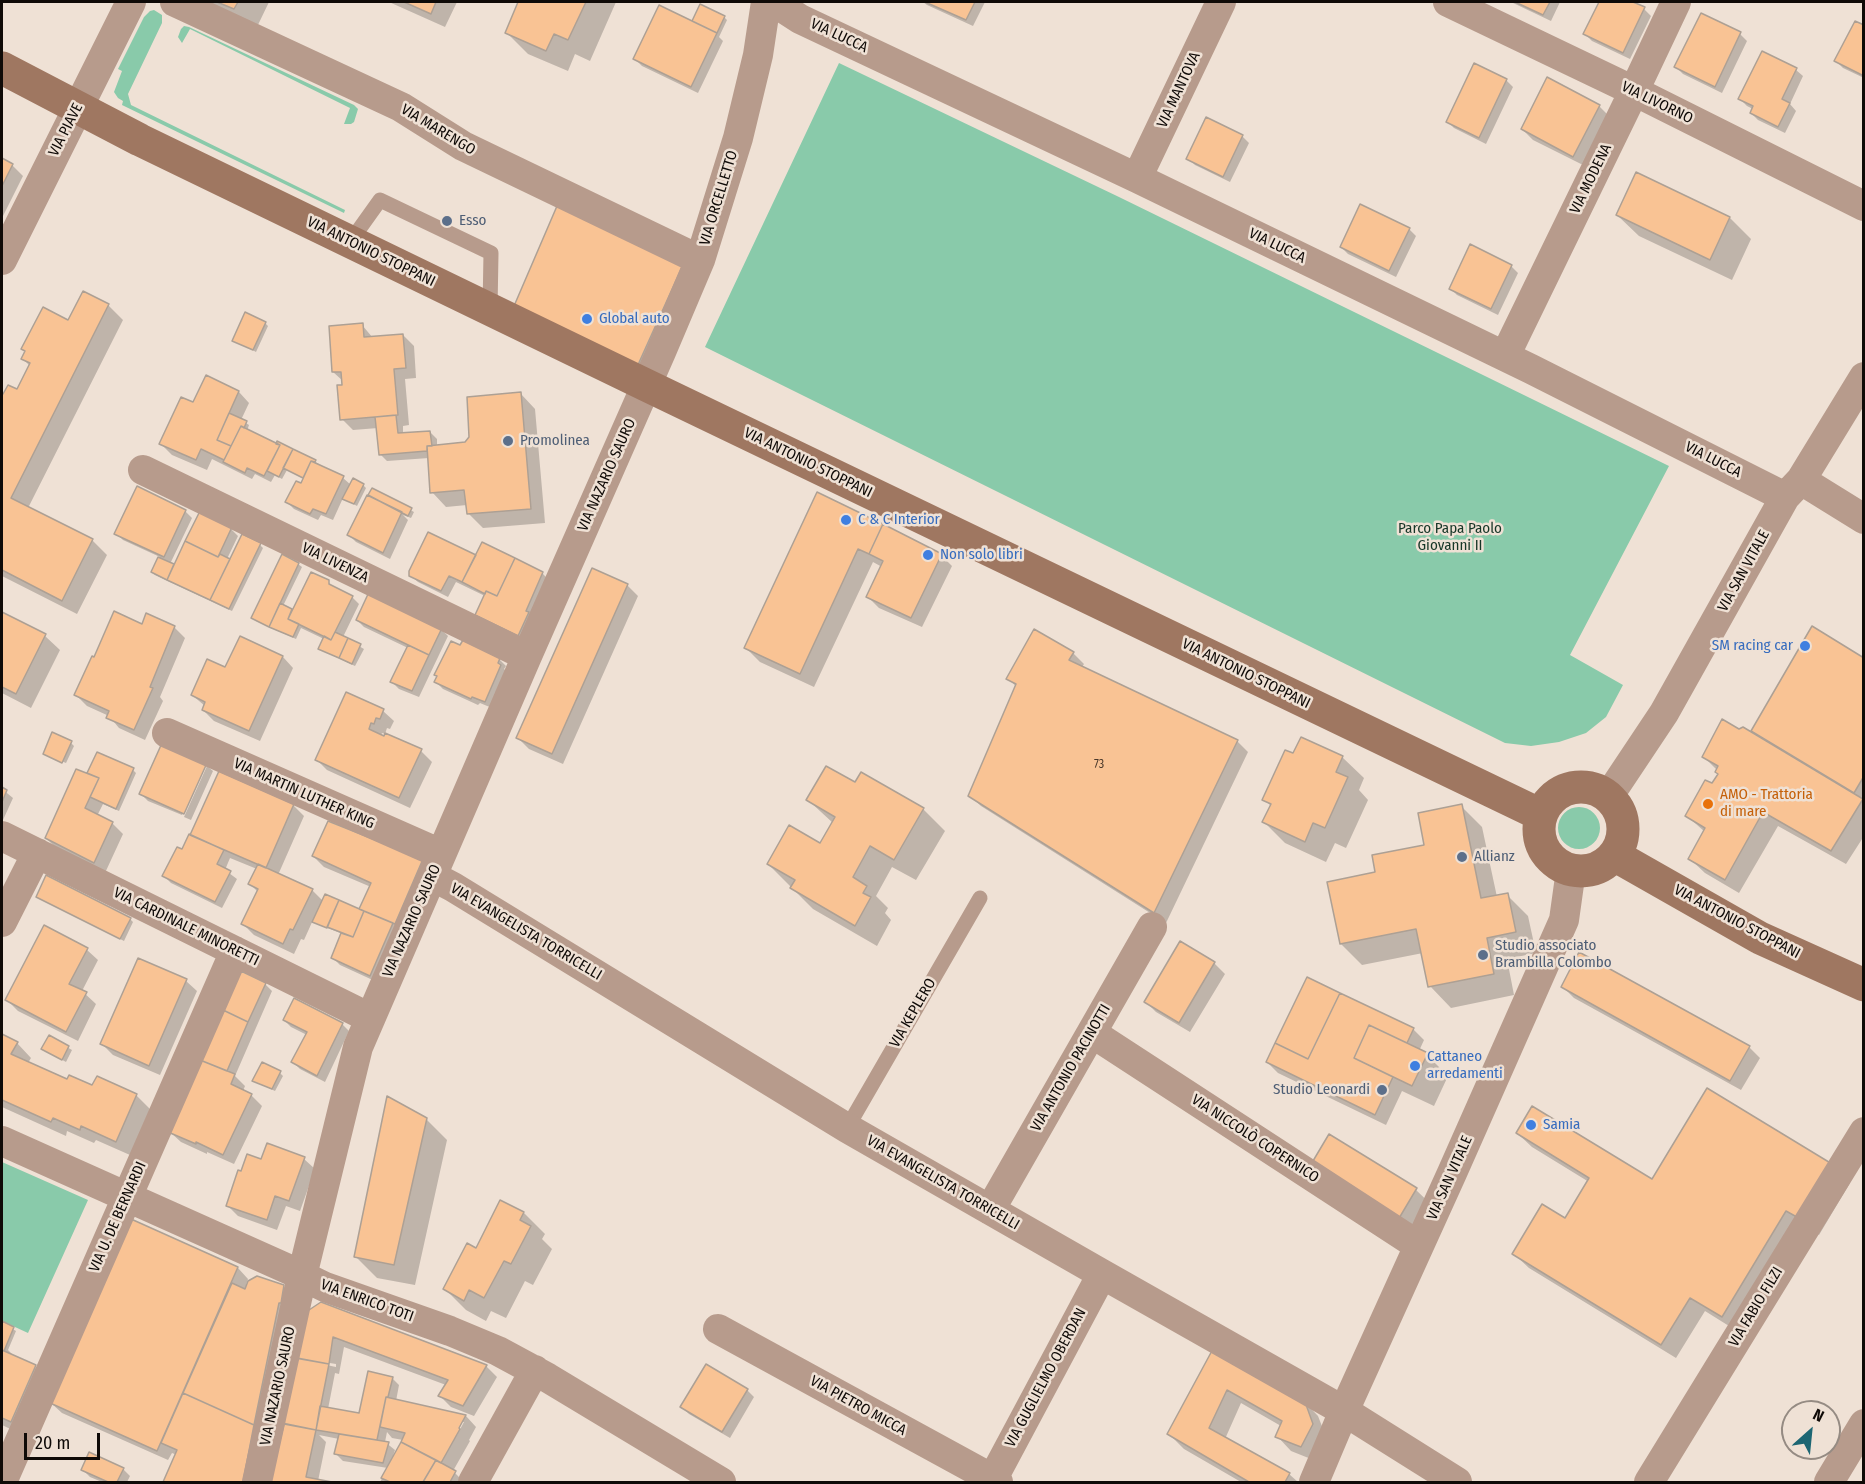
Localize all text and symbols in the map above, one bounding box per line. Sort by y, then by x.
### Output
street label: VIA LUCCA [808,15,870,57]
street label: VIA MANTOVA [1154,49,1204,131]
street label: VIA LIVORNO [1618,78,1696,128]
street label: VIA PIAVE [45,100,87,160]
street label: VIA MARENGO [397,101,479,159]
street label: VIA MODENA [1566,141,1616,217]
street label: VIA ORCELLETTO [696,148,742,248]
place label: Esso [459,212,487,230]
street label: VIA ANTONIO STOPPANI [304,213,438,291]
marker: Esso [440,214,454,228]
street label: VIA LUCCA [1246,225,1308,267]
place label: Global auto [599,310,670,328]
marker: Global auto [580,312,594,326]
street label: VIA NAZARIO SAURO [574,416,640,534]
street label: VIA ANTONIO STOPPANI [741,424,875,502]
place label: Promolinea [520,432,590,450]
marker: Promolinea [501,434,515,448]
street label: VIA LUCCA [1682,438,1744,482]
place label: C & C Interior [858,511,940,529]
marker: C & C Interior [839,513,853,527]
park label: Parco Papa Paolo Giovanni II [1398,520,1502,555]
street label: VIA SAN VITALE [1714,527,1774,615]
street label: VIA LIVENZA [299,539,371,587]
place label: Non solo libri [940,546,1023,564]
marker: Non solo libri [921,548,935,562]
street label: VIA ANTONIO STOPPANI [1179,635,1313,713]
place label: SM racing car [1712,637,1793,655]
marker: SM racing car [1798,639,1812,653]
street label: VIA MARTIN LUTHER KING [231,755,377,833]
house number: 73 [1094,758,1104,772]
place label: AMO - Trattoria di mare [1720,786,1813,821]
marker: AMO - Trattoria di mare [1701,797,1715,811]
place label: Allianz [1474,848,1515,866]
marker: Allianz [1455,850,1469,864]
street label: VIA NAZARIO SAURO [379,862,445,980]
street label: VIA EVANGELISTA TORRICELLI [447,880,605,984]
street label: VIA ANTONIO STOPPANI [1671,881,1803,963]
street label: VIA CARDINALE MINORETTI [110,884,262,970]
place label: Studio associato Brambilla Colombo [1495,937,1612,972]
marker: Studio associato Brambilla Colombo [1476,948,1490,962]
street label: VIA KEPLERO [886,975,940,1051]
street label: VIA ANTONIO PACINOTTI [1027,1001,1115,1135]
place label: Cattaneo arredamenti [1427,1048,1503,1083]
marker: Cattaneo arredamenti [1408,1059,1422,1073]
place label: Studio Leonardi [1273,1081,1370,1099]
marker: Studio Leonardi [1375,1083,1389,1097]
street label: VIA NICCOLÒ COPERNICO [1188,1091,1322,1187]
place label: Samia [1543,1116,1580,1134]
marker: Samia [1524,1118,1538,1132]
street label: VIA EVANGELISTA TORRICELLI [863,1132,1023,1234]
street label: VIA SAN VITALE [1423,1133,1477,1223]
street label: VIA U. DE BERNARDI [86,1159,150,1275]
street label: VIA FABIO FILZI [1725,1264,1787,1350]
street label: VIA ENRICO TOTI [318,1276,416,1326]
street label: VIA GUGLIELMO OBERDAN [1002,1305,1090,1451]
street label: VIA NAZARIO SAURO [257,1325,299,1447]
street label: VIA PIETRO MICCA [807,1372,909,1440]
north arrow [1781,1400,1841,1460]
text: N [1810,1405,1827,1426]
scale bar [27,1421,104,1459]
text: 20 m [35,1432,70,1454]

